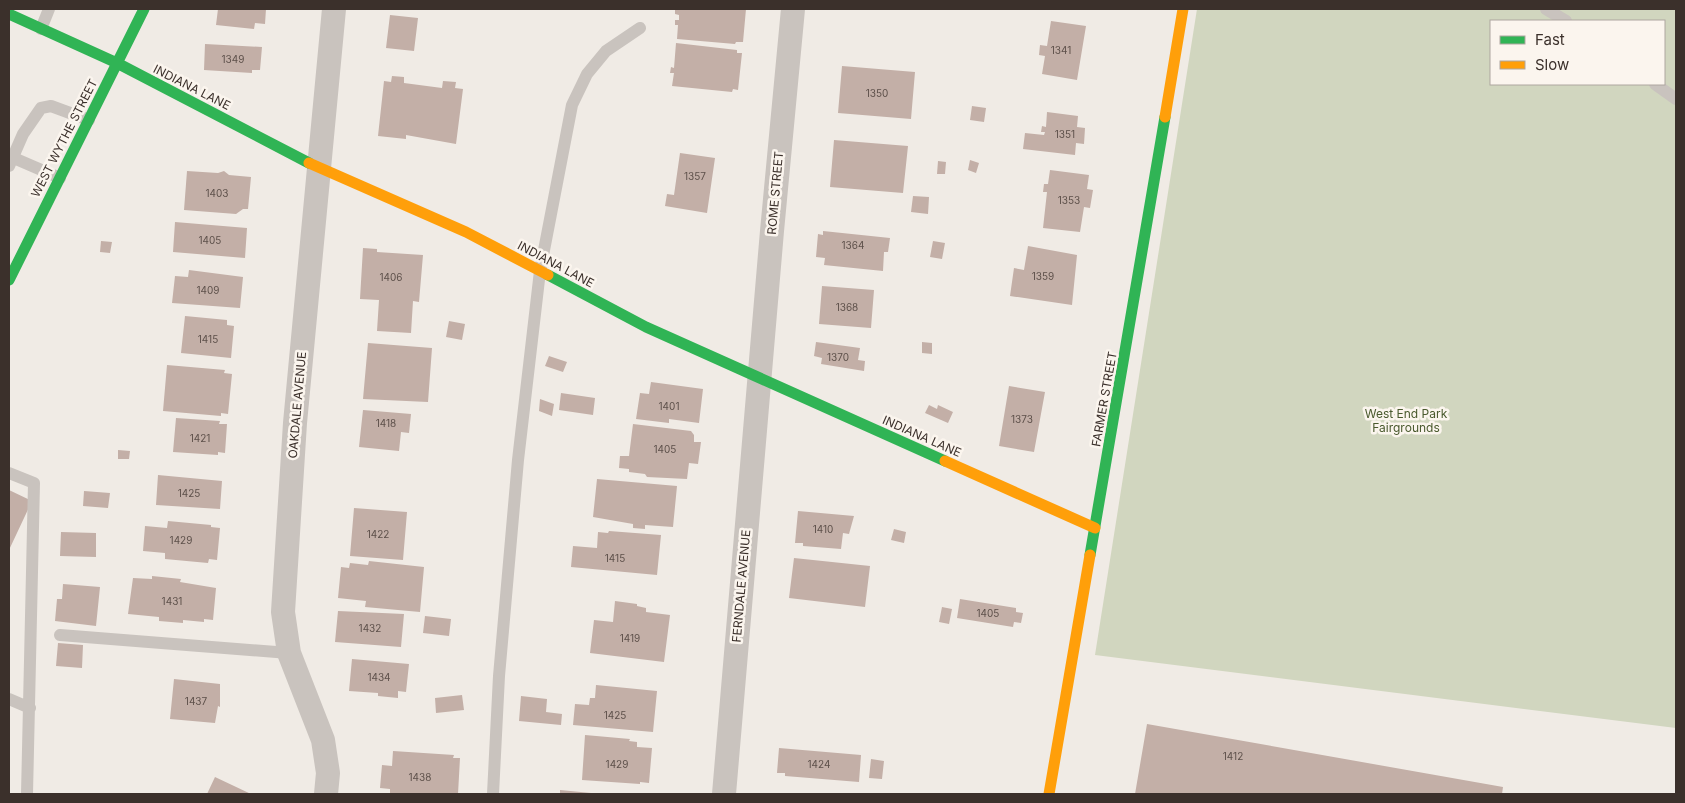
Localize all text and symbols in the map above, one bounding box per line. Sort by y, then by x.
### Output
legend [1490,20,1665,85]
text: Fast [1535,30,1565,49]
house number: 1341 [1051,44,1071,56]
house number: 1349 [222,53,244,65]
text: Slow [1535,55,1569,74]
street label: INDIANA LANE [151,61,233,113]
street label: WEST WYTHE STREET [28,76,100,200]
house number: 1350 [866,87,888,99]
house number: 1351 [1055,128,1075,140]
street label: ROME STREET [764,150,786,235]
house number: 1357 [684,170,706,182]
house number: 1403 [205,187,229,199]
house number: 1353 [1058,194,1080,206]
house number: 1405 [199,234,221,246]
street label: INDIANA LANE [515,238,597,290]
house number: 1364 [842,239,864,251]
house number: 1359 [1032,270,1054,282]
house number: 1406 [379,271,403,283]
house number: 1409 [196,284,220,296]
house number: 1368 [836,301,858,313]
house number: 1415 [198,333,218,345]
street label: FARMER STREET [1088,350,1120,448]
street label: OAKDALE AVENUE [285,351,309,459]
house number: 1370 [827,351,849,363]
house number: 1401 [659,400,679,412]
park label: West End Park Fairgrounds [1365,406,1448,435]
street label: INDIANA LANE [880,412,964,460]
house number: 1373 [1011,413,1033,425]
house number: 1418 [376,417,396,429]
house number: 1421 [190,432,210,444]
house number: 1405 [654,443,676,455]
house number: 1425 [178,487,200,499]
house number: 1410 [813,523,833,535]
house number: 1422 [367,528,389,540]
street label: FERNDALE AVENUE [729,529,753,643]
house number: 1429 [170,534,192,546]
house number: 1415 [605,552,625,564]
house number: 1431 [162,595,182,607]
house number: 1405 [977,607,999,619]
house number: 1432 [359,622,381,634]
house number: 1419 [620,632,640,644]
house number: 1434 [367,671,391,683]
house number: 1437 [185,695,208,707]
house number: 1425 [604,709,626,721]
house number: 1412 [1223,750,1243,762]
house number: 1429 [606,758,628,770]
house number: 1424 [808,758,830,770]
house number: 1438 [409,771,431,783]

